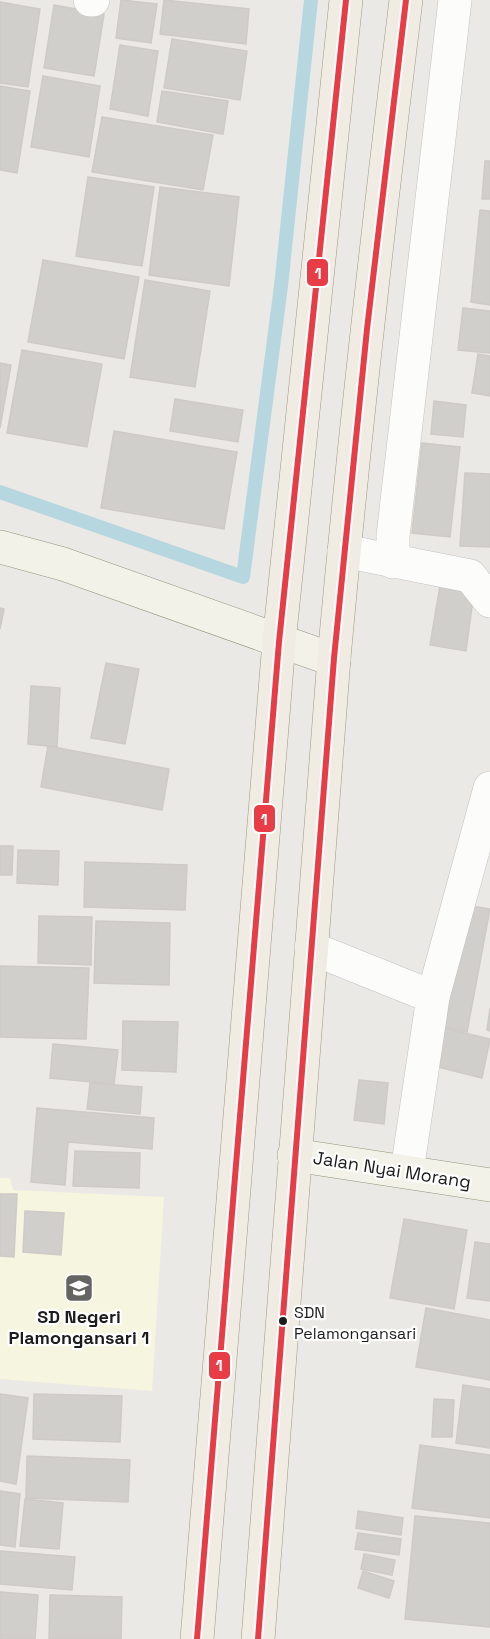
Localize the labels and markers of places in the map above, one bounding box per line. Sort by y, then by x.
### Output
school or university icon: SD Negeri Plamongansari 1 [63,1272,95,1304]
place label: SDN Pelamongansari [294,1302,416,1344]
place label: SD Negeri Plamongansari 1 [9,1305,149,1349]
marker: SDN Pelamongansari [277,1315,289,1327]

